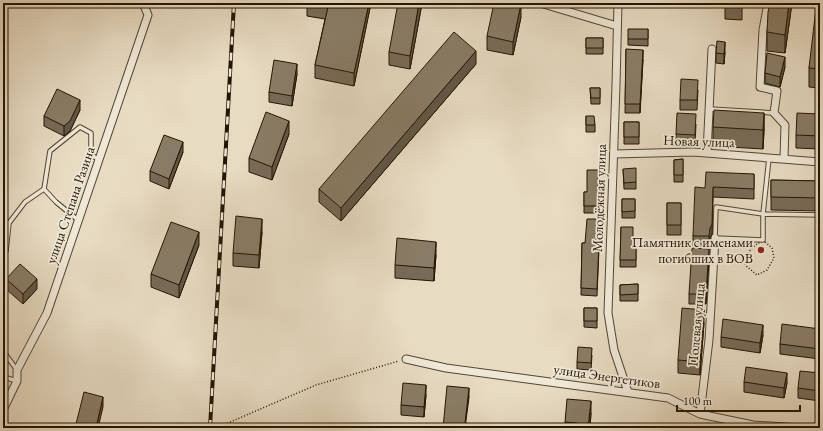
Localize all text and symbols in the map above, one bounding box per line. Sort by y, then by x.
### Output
street label: Новая улица [663,131,735,151]
street label: Молодёжная улица [588,143,610,252]
street label: улица Степана Разина [41,144,99,266]
place label: Памятник с именами погибших в ВОВ [632,233,754,267]
marker: Памятник с именами погибших в ВОВ [756,245,766,255]
street label: Полевая улица [683,282,709,367]
street label: улица Энергетиков [553,360,662,392]
scale bar [677,387,800,413]
text: 100 m [683,393,713,409]

